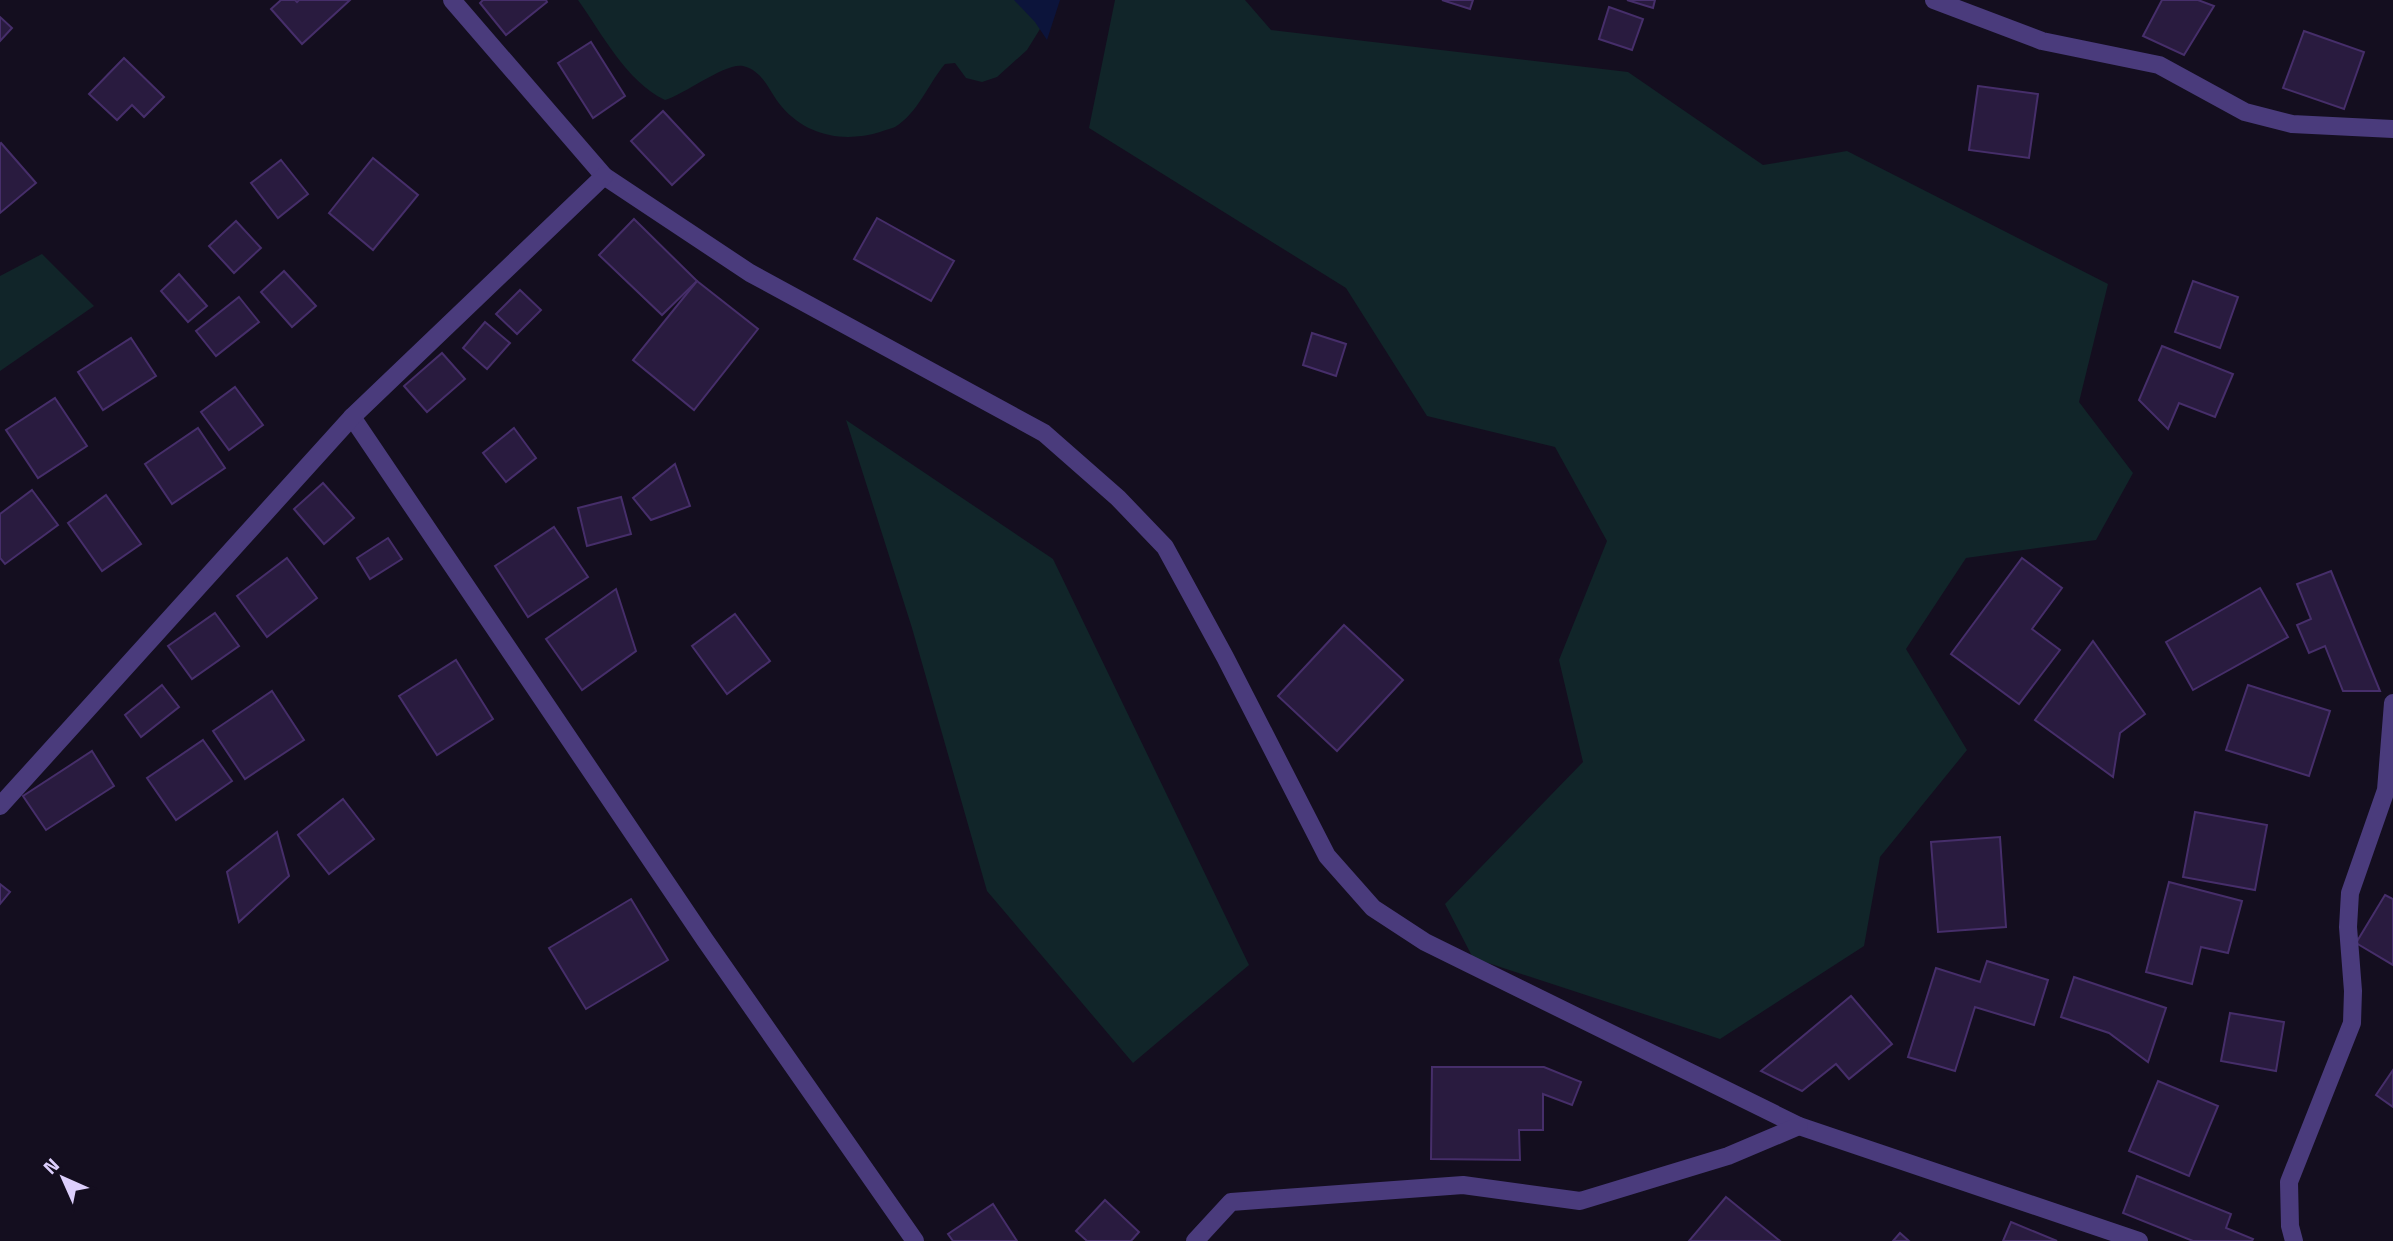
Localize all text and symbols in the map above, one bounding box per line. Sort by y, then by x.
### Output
north arrow [28,1143,98,1213]
text: N [36,1151,66,1181]

